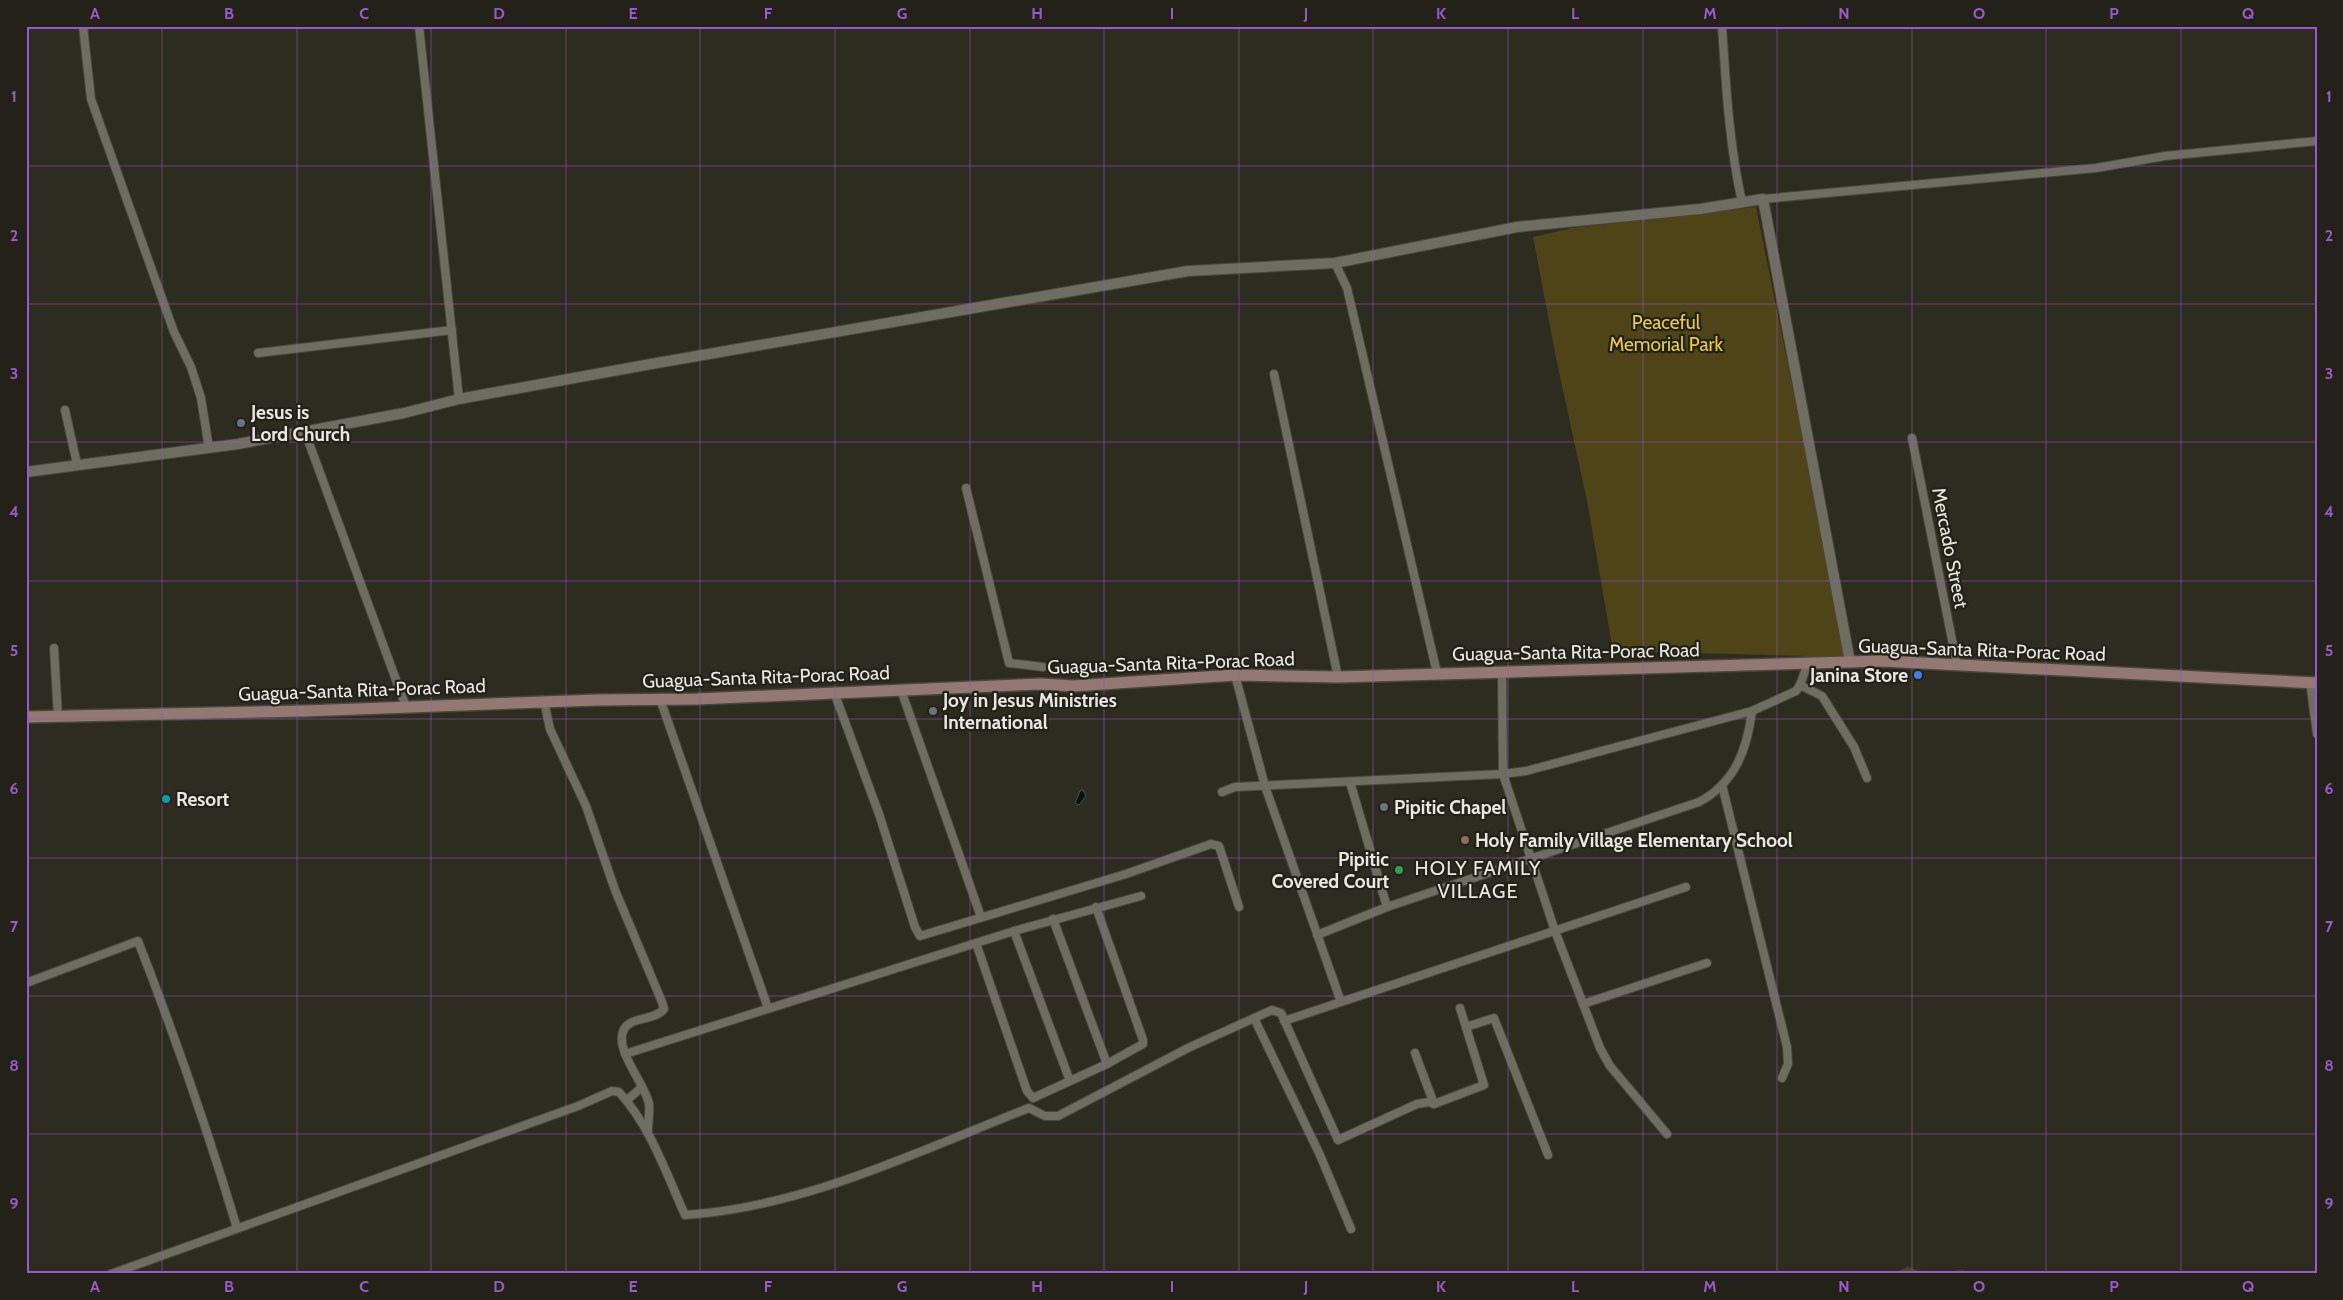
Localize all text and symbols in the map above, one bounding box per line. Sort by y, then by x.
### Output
text: A [90,4,100,23]
text: B [224,4,234,23]
text: C [359,4,369,23]
text: D [493,4,505,23]
text: E [628,4,638,23]
text: F [764,4,773,23]
text: G [897,4,907,23]
text: H [1031,4,1043,23]
text: I [1170,4,1174,23]
text: J [1303,4,1308,23]
text: K [1436,4,1446,23]
text: L [1571,4,1579,23]
text: M [1703,4,1717,23]
text: N [1838,4,1850,23]
text: O [1973,4,1985,23]
text: P [2109,4,2119,23]
text: Q [2242,4,2254,23]
text: 1 [11,87,17,106]
text: 1 [2326,87,2332,106]
text: 2 [10,226,18,245]
text: 2 [2325,226,2333,245]
park label: Peaceful Memorial Park [1609,311,1724,356]
text: 3 [10,364,18,383]
text: 3 [2325,364,2333,383]
place label: Jesus is Lord Church [250,401,350,446]
marker: Jesus is Lord Church [235,417,247,429]
street label: Mercado Street [1927,486,1973,611]
text: 4 [9,502,19,521]
text: 4 [2324,502,2334,521]
street label: Guagua-Santa Rita-Porac Road [1858,634,2106,666]
street label: Guagua-Santa Rita-Porac Road [1452,638,1700,666]
text: 5 [10,641,18,660]
text: 5 [2325,641,2333,660]
street label: Guagua-Santa Rita-Porac Road [1047,647,1295,679]
street label: Guagua-Santa Rita-Porac Road [642,661,890,693]
place label: Janina Store [1809,664,1908,687]
marker: Janina Store [1912,669,1924,681]
street label: Guagua-Santa Rita-Porac Road [238,674,486,706]
place label: Joy in Jesus Ministries International [942,689,1117,734]
marker: Joy in Jesus Ministries International [927,705,939,717]
text: 6 [10,779,19,798]
text: 6 [2325,779,2334,798]
place label: Resort [176,788,229,811]
marker: Resort [160,793,172,805]
place label: Pipitic Chapel [1394,796,1506,819]
marker: Pipitic Chapel [1378,801,1390,813]
place label: Holy Family Village Elementary School [1475,829,1793,852]
marker: Holy Family Village Elementary School [1459,834,1471,846]
place label: Pipitic Covered Court [1271,848,1389,893]
district label: HOLY FAMILY VILLAGE [1415,856,1541,903]
marker: Pipitic Covered Court [1393,864,1405,876]
text: 7 [10,917,19,936]
text: 7 [2325,917,2334,936]
text: 8 [9,1056,19,1075]
text: 8 [2324,1056,2334,1075]
text: 9 [10,1194,19,1213]
text: 9 [2325,1194,2334,1213]
text: A [90,1277,100,1296]
text: B [224,1277,234,1296]
text: C [359,1277,369,1296]
text: D [493,1277,505,1296]
text: E [628,1277,638,1296]
text: F [764,1277,773,1296]
text: G [897,1277,907,1296]
text: H [1031,1277,1043,1296]
text: I [1170,1277,1174,1296]
text: J [1303,1277,1308,1296]
text: K [1436,1277,1446,1296]
text: L [1571,1277,1579,1296]
text: M [1703,1277,1717,1296]
text: N [1838,1277,1850,1296]
text: O [1973,1277,1985,1296]
text: P [2109,1277,2119,1296]
text: Q [2242,1277,2254,1296]

